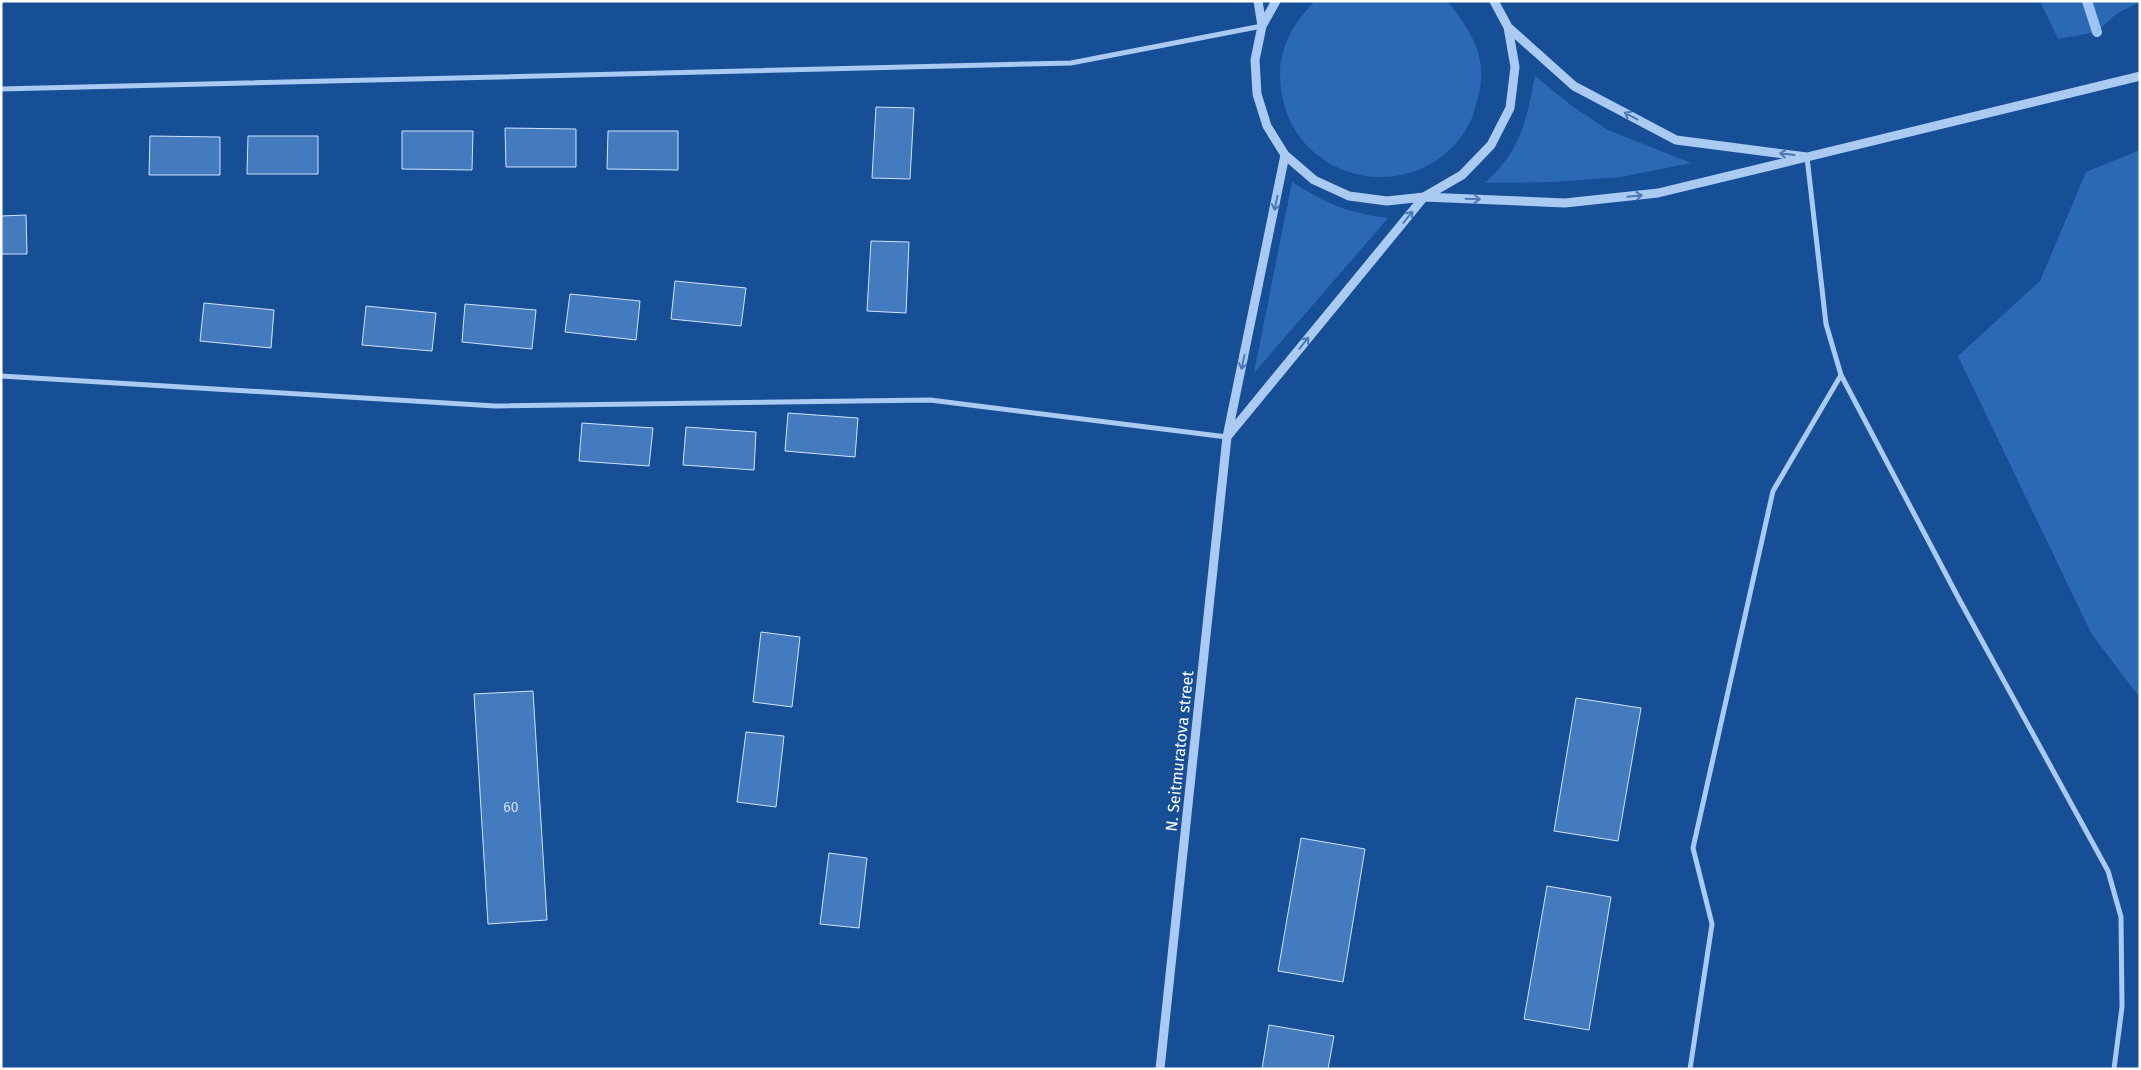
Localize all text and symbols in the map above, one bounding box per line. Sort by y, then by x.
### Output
one-way arrow [1625,111,1639,121]
one-way arrow [1779,149,1795,159]
one-way arrow [1626,191,1642,201]
one-way arrow [1270,194,1280,210]
one-way arrow [1464,195,1480,204]
one-way arrow [1402,211,1413,224]
one-way arrow [1299,337,1310,350]
one-way arrow [1237,354,1247,370]
street label: N. Seitmuratova street [1162,669,1197,832]
house number: 60 [503,799,519,816]

